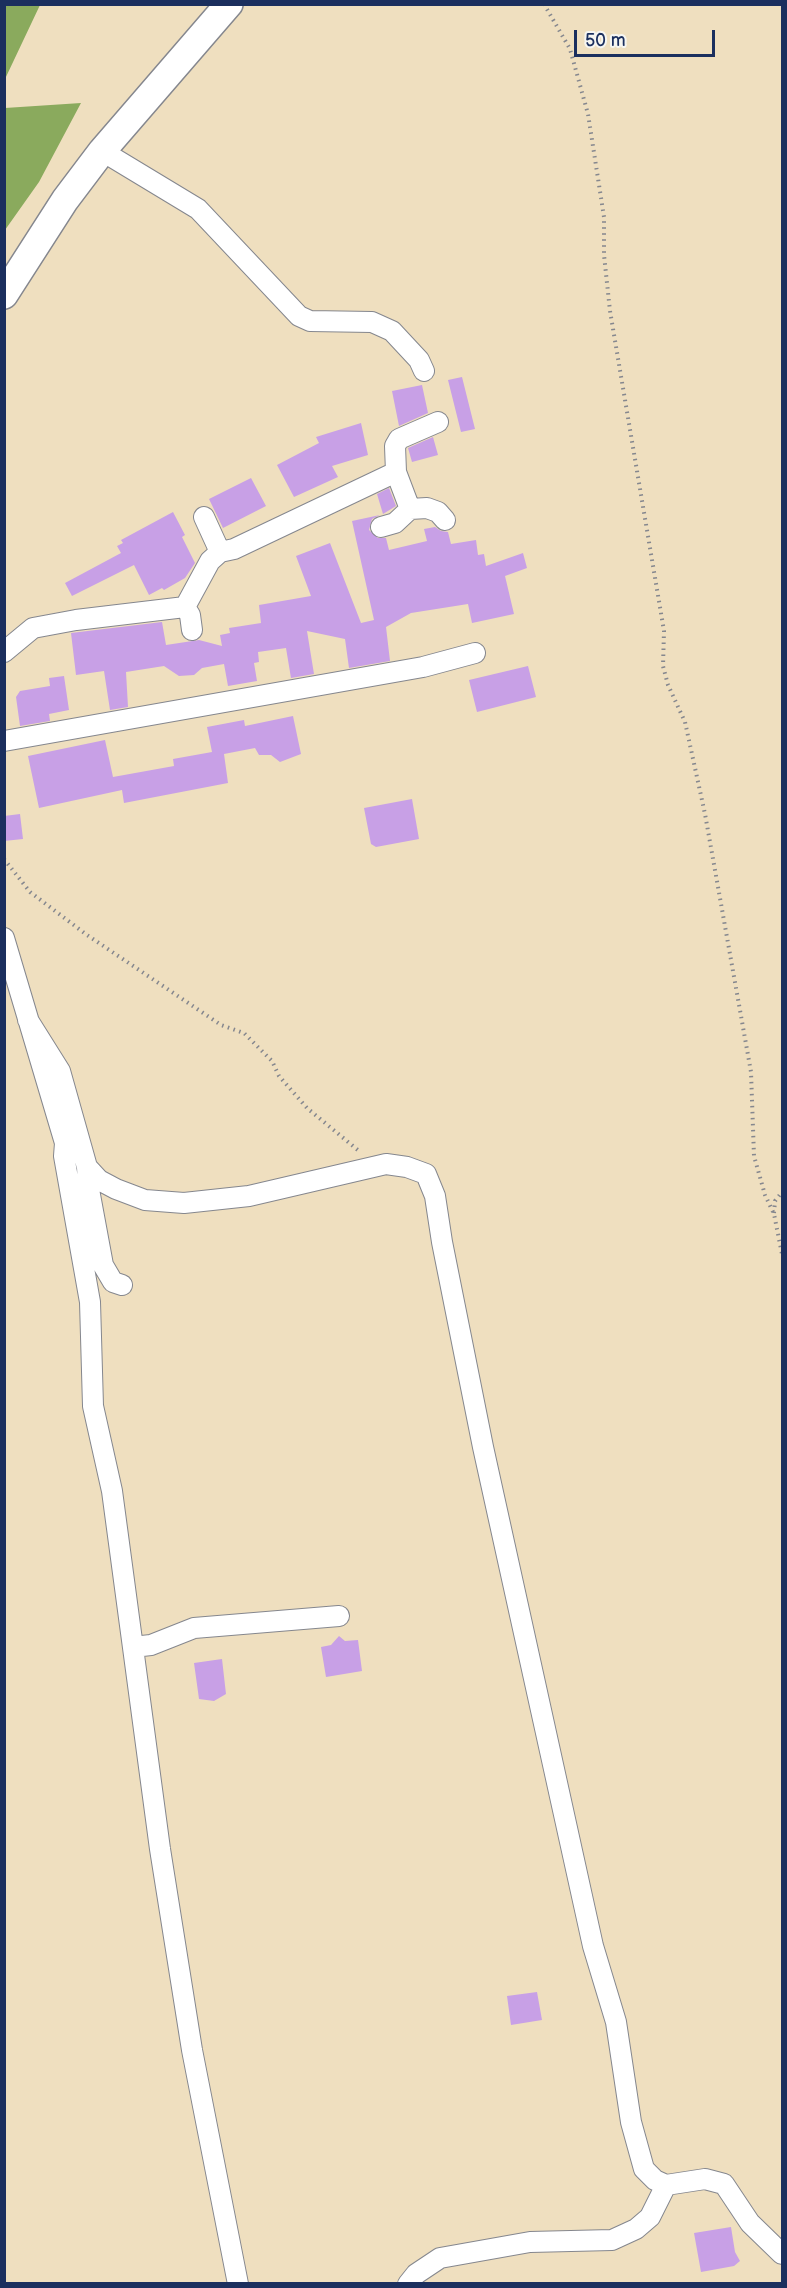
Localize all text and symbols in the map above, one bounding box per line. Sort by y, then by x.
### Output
scale bar [577,18,718,56]
text: 50 m [585,30,626,51]

